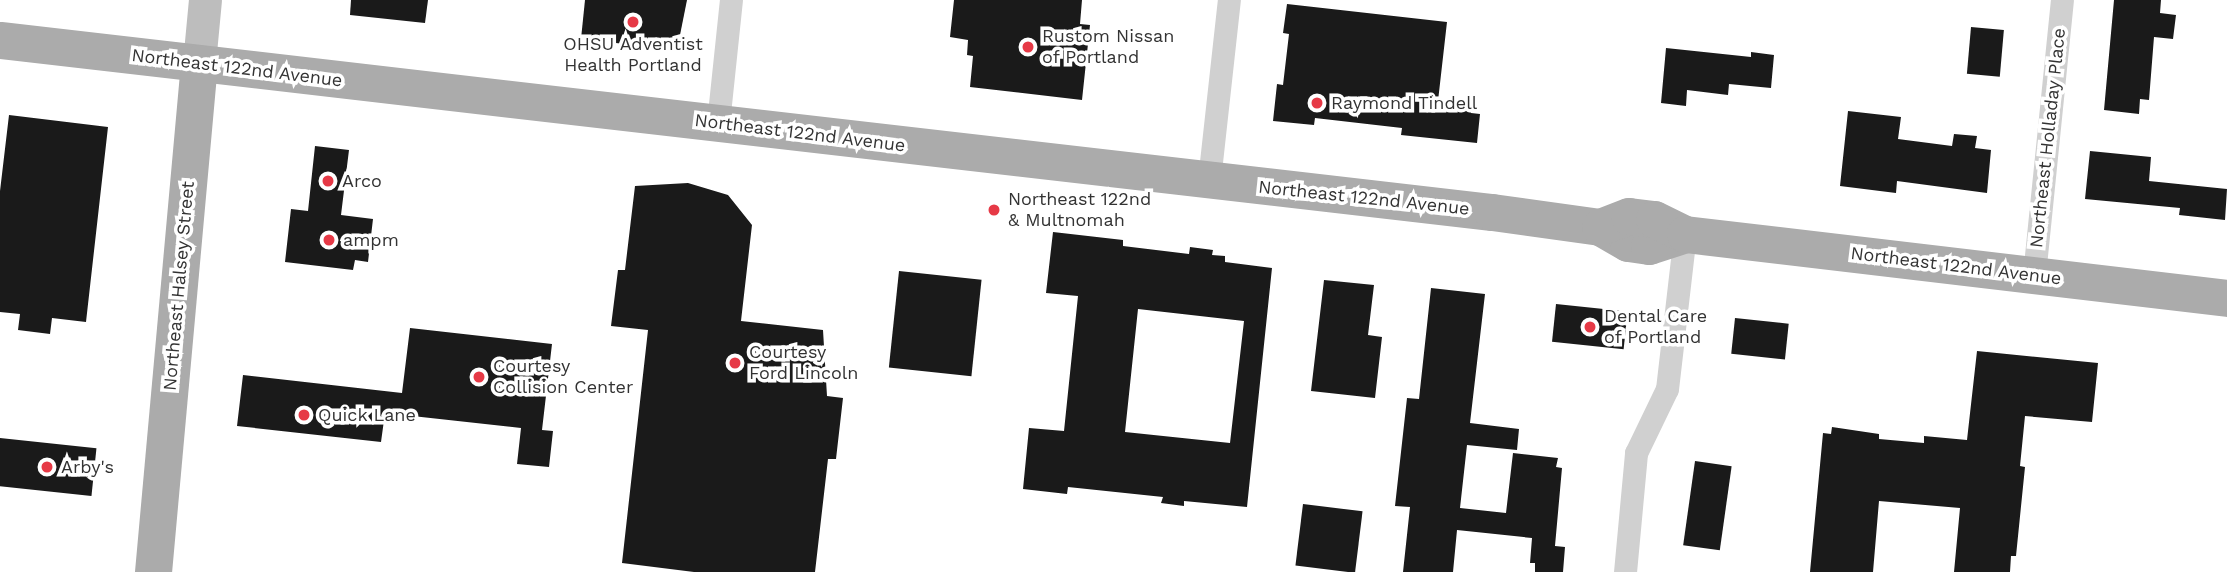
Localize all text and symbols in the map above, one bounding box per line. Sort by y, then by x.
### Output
marker: OHSU Adventist Health Portland [623,12,643,32]
place label: Rustom Nissan of Portland [1042,26,1174,68]
street label: Northeast Holladay Place [2026,27,2070,249]
place label: OHSU Adventist Health Portland [563,34,703,76]
marker: Rustom Nissan of Portland [1020,39,1036,55]
street label: Northeast 122nd Avenue [130,44,344,92]
place label: Raymond Tindell [1331,92,1478,114]
marker: Raymond Tindell [1309,95,1325,111]
street label: Northeast 122nd Avenue [693,109,907,157]
place label: Arco [342,170,382,192]
marker: Arco [320,173,336,189]
street label: Northeast 122nd Avenue [1257,176,1471,220]
street label: Northeast Halsey Street [159,180,199,392]
place label: Northeast 122nd & Multnomah [1008,189,1152,232]
marker: Northeast 122nd & Multnomah [986,202,1002,218]
place label: ampm [343,229,399,251]
marker: ampm [321,232,337,248]
street label: Northeast 122nd Avenue [1849,242,2063,290]
place label: Dental Care of Portland [1604,306,1708,348]
marker: Dental Care of Portland [1582,319,1598,335]
place label: Courtesy Ford Lincoln [749,342,858,384]
marker: Courtesy Ford Lincoln [727,355,743,371]
place label: Courtesy Collision Center [493,356,633,398]
marker: Courtesy Collision Center [471,369,487,385]
place label: Quick Lane [318,404,416,426]
marker: Quick Lane [296,407,312,423]
place label: Arby's [61,456,114,478]
marker: Arby's [39,459,55,475]

